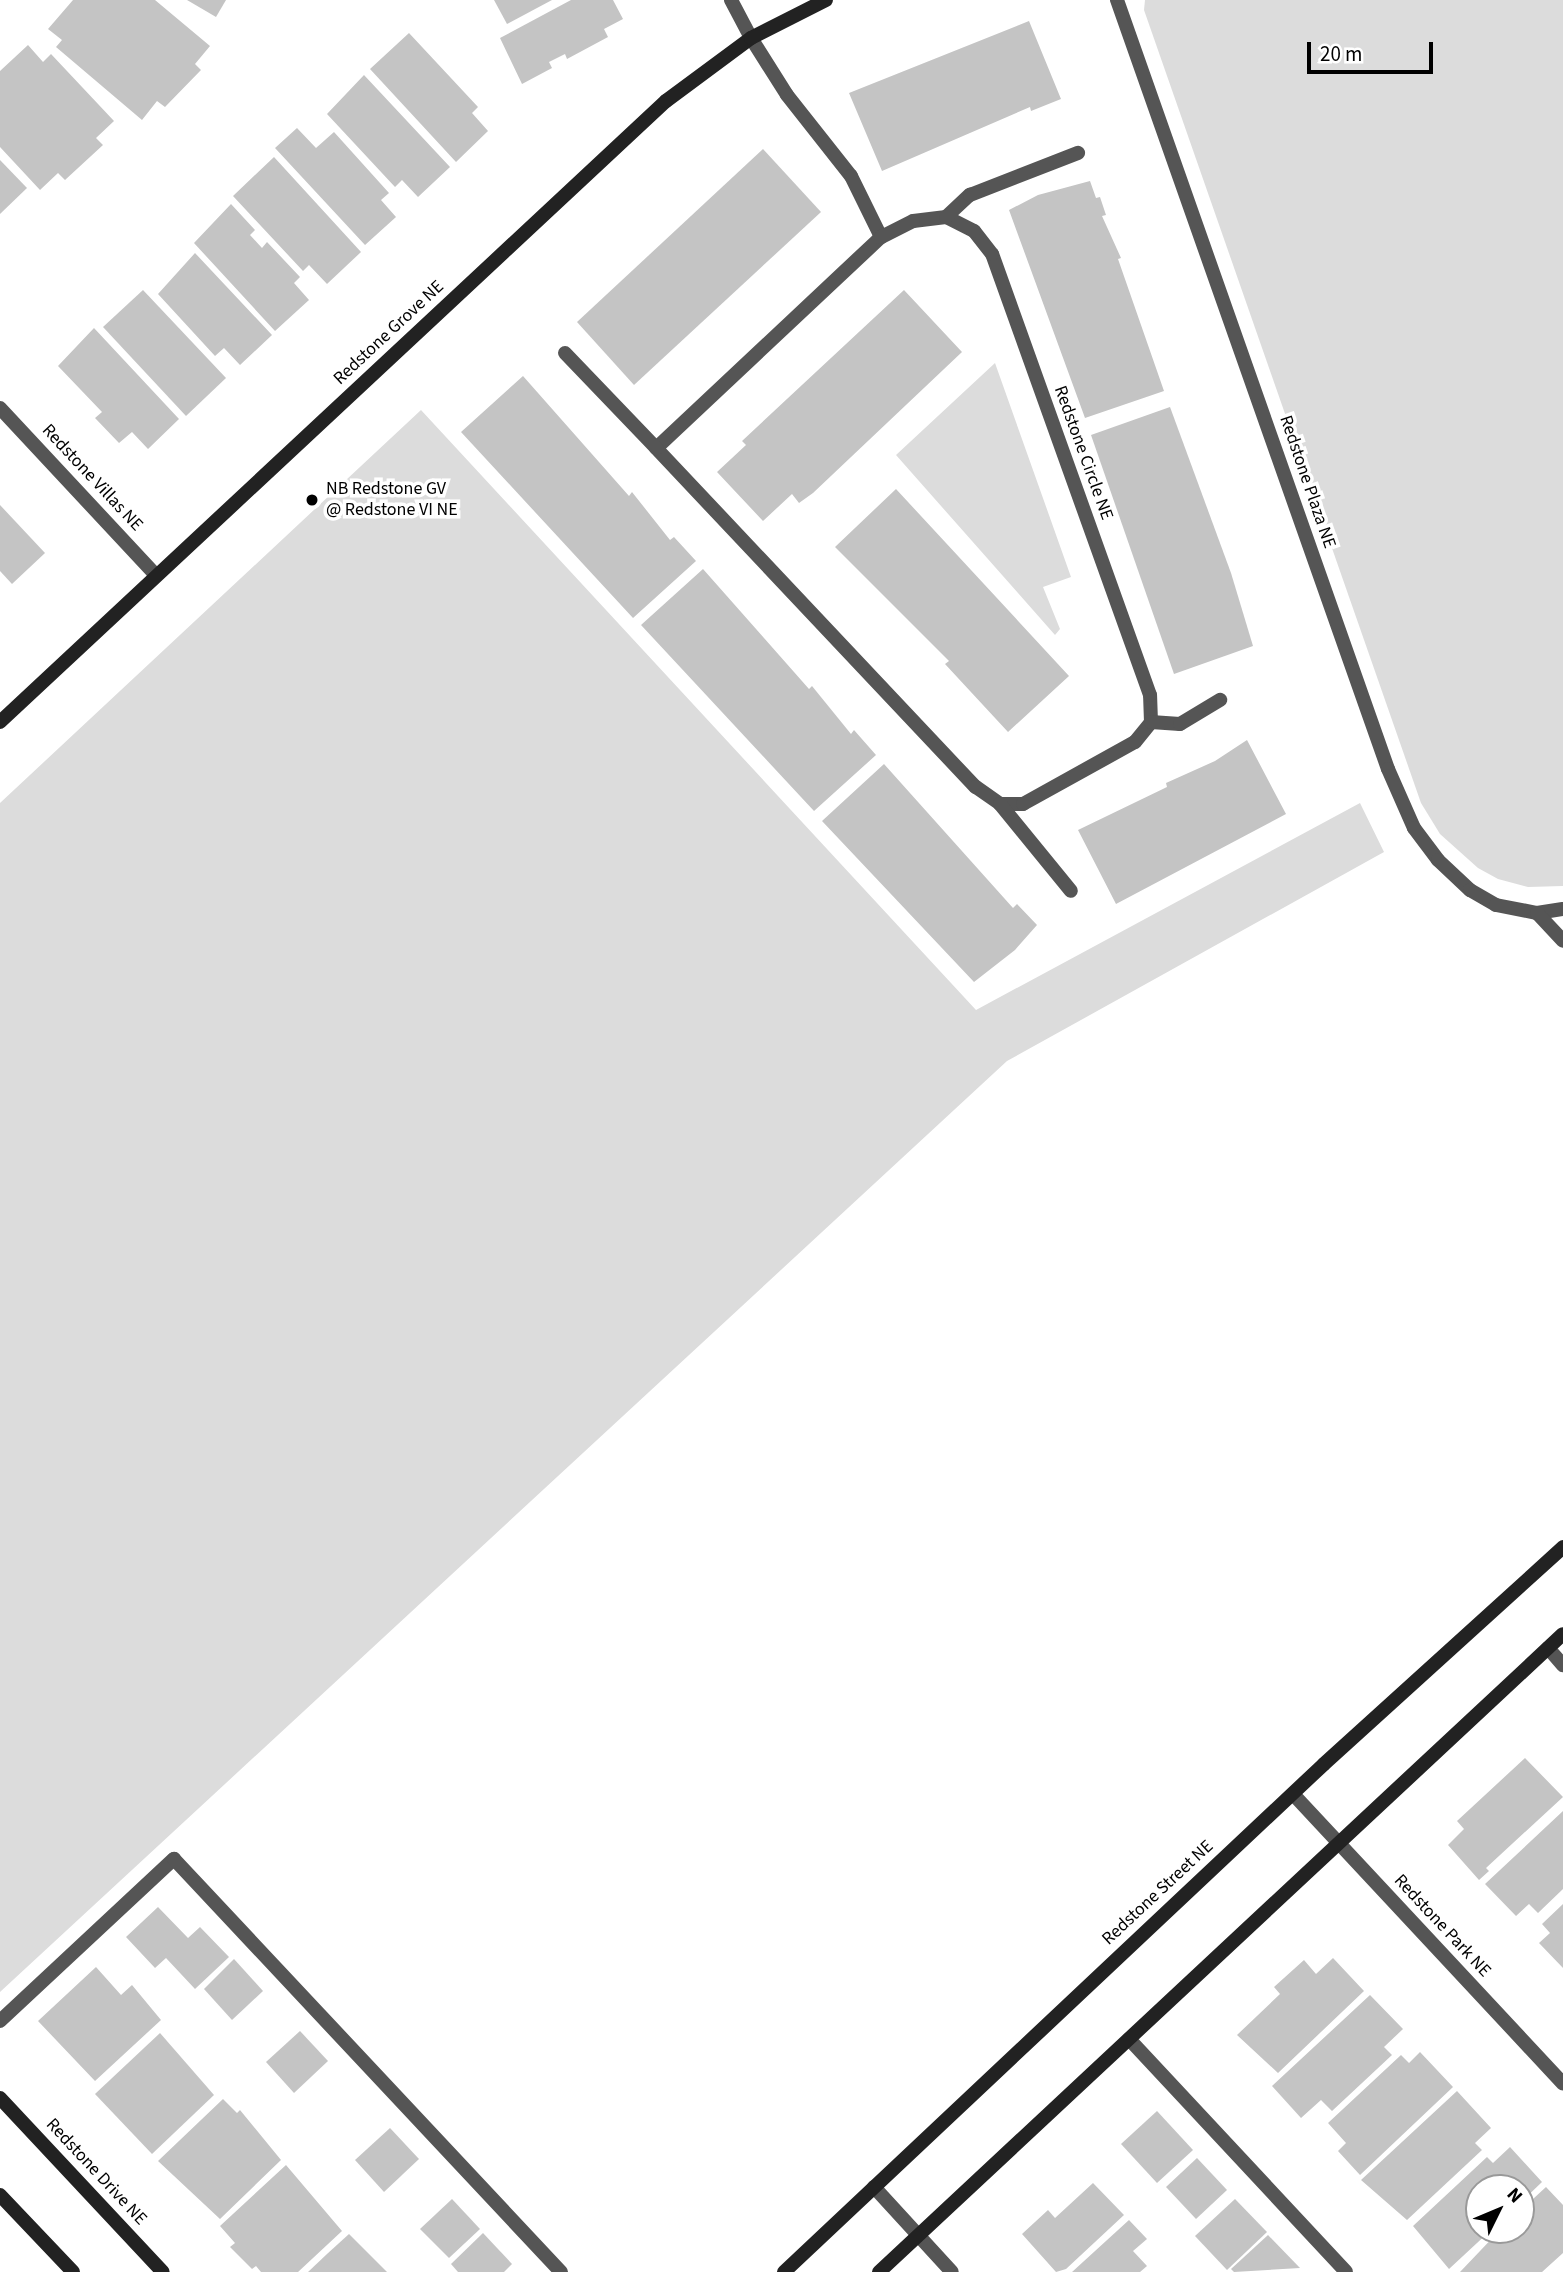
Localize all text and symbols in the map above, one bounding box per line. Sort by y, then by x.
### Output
scale bar [1311,28,1437,72]
text: 20 m [1320,39,1362,69]
street label: Redstone Grove NE [329,276,449,390]
street label: Redstone Circle NE [1049,383,1117,523]
street label: Redstone Plaza NE [1274,413,1340,551]
street label: Redstone Villas NE [37,420,147,536]
place label: NB Redstone GV @ Redstone VI NE [326,479,458,522]
marker: NB Redstone GV @ Redstone VI NE [304,492,320,508]
street label: Redstone Street NE [1098,1836,1218,1950]
street label: Redstone Park NE [1389,1870,1495,1982]
street label: Redstone Drive NE [41,2114,151,2230]
north arrow [1465,2174,1535,2244]
text: N [1500,2182,1528,2210]

